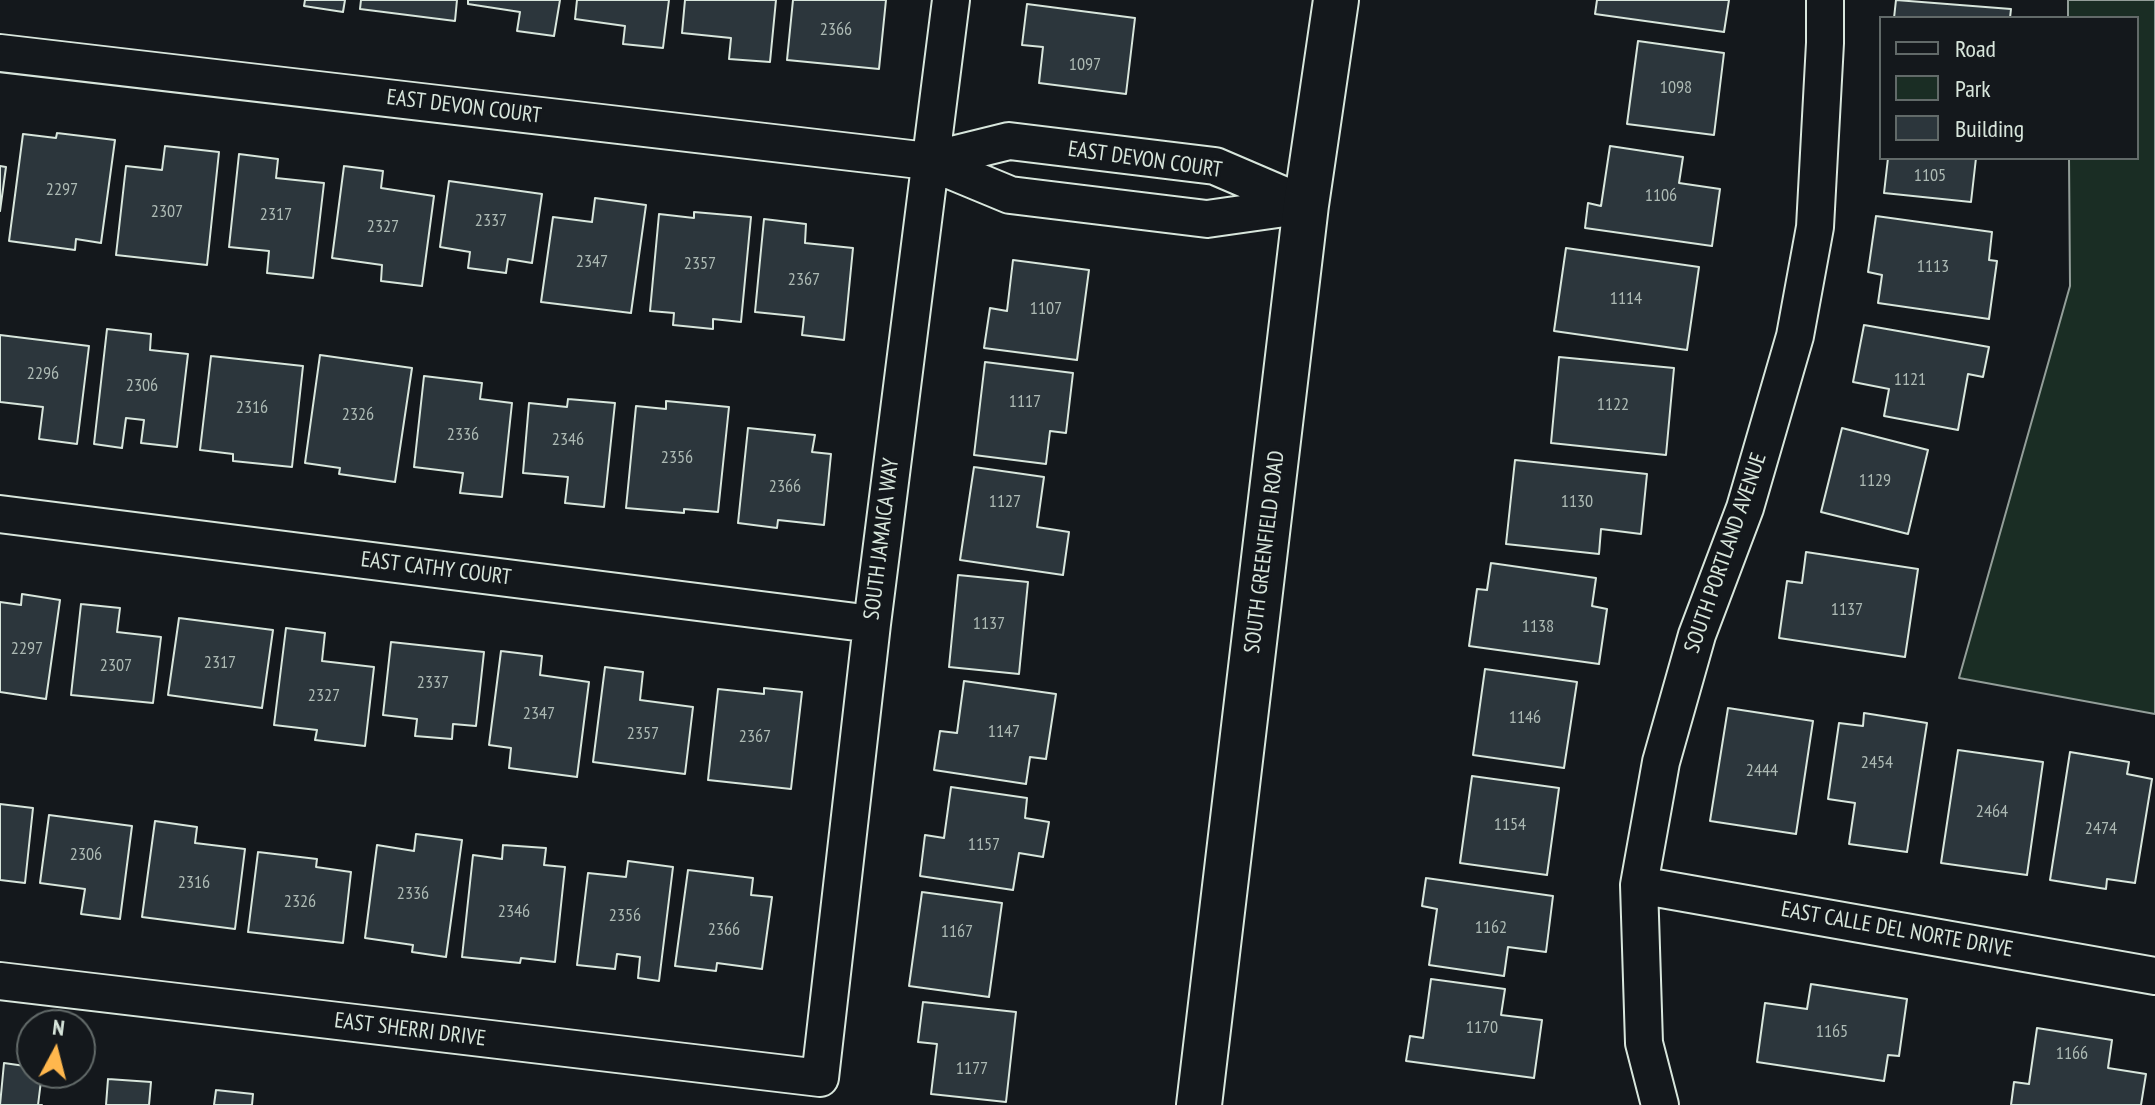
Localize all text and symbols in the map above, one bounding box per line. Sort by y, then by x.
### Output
legend [1879,16,2139,160]
house number: 2366 [820,19,852,41]
text: Road [1955,33,1996,64]
house number: 1097 [1069,54,1101,76]
text: Park [1955,73,1991,104]
house number: 1098 [1660,77,1692,99]
street label: EAST DEVON COURT [385,84,543,130]
text: Building [1955,113,2024,144]
street label: EAST DEVON COURT [1066,136,1224,184]
house number: 1105 [1914,165,1946,187]
house number: 2297 [46,179,78,201]
house number: 1106 [1645,185,1677,207]
house number: 2307 [151,201,183,223]
house number: 2317 [260,204,292,226]
house number: 2337 [475,210,507,232]
house number: 2327 [367,216,399,238]
house number: 2347 [576,251,608,273]
house number: 2357 [684,253,716,275]
house number: 1113 [1917,256,1949,278]
house number: 2367 [788,269,820,291]
house number: 1114 [1610,288,1642,310]
house number: 1107 [1030,298,1062,320]
house number: 2296 [27,363,59,385]
house number: 1121 [1894,369,1926,391]
house number: 2306 [126,375,158,397]
house number: 1117 [1009,391,1041,413]
house number: 1122 [1597,394,1629,416]
house number: 2316 [236,397,268,419]
house number: 2326 [342,404,374,426]
house number: 2336 [447,424,479,446]
house number: 2346 [552,429,584,451]
house number: 2356 [661,447,693,469]
street label: SOUTH GREENFIELD ROAD [1239,449,1291,655]
street label: SOUTH PORTLAND AVENUE [1679,449,1773,657]
street label: SOUTH JAMAICA WAY [859,457,905,621]
house number: 1129 [1859,470,1891,492]
house number: 2366 [769,476,801,498]
house number: 1127 [989,491,1021,513]
house number: 1130 [1561,491,1593,513]
street label: EAST CATHY COURT [359,547,513,591]
house number: 1137 [1831,599,1863,621]
house number: 1137 [973,613,1005,635]
house number: 1138 [1522,616,1554,638]
house number: 2297 [11,638,43,660]
house number: 2317 [204,652,236,674]
house number: 2307 [100,655,132,677]
house number: 2337 [417,672,449,694]
house number: 2327 [308,685,340,707]
house number: 2347 [523,703,555,725]
house number: 1146 [1509,707,1541,729]
house number: 1147 [988,721,1020,743]
house number: 2357 [627,723,659,745]
house number: 2367 [739,726,771,748]
house number: 2454 [1861,752,1893,774]
house number: 2444 [1746,760,1778,782]
house number: 2464 [1976,801,2008,823]
house number: 1154 [1494,814,1526,836]
house number: 2474 [2085,818,2117,840]
house number: 1157 [968,834,1000,856]
house number: 2306 [70,844,102,866]
house number: 2316 [178,872,210,894]
house number: 2336 [397,883,429,905]
house number: 2326 [284,891,316,913]
street label: EAST CALLE DEL NORTE DRIVE [1779,897,2015,963]
house number: 2346 [498,901,530,923]
house number: 2356 [609,905,641,927]
house number: 1162 [1475,917,1507,939]
house number: 2366 [708,919,740,941]
house number: 1167 [941,921,973,943]
street label: EAST SHERRI DRIVE [333,1008,487,1052]
north arrow [16,1009,96,1089]
text: N [51,1013,66,1042]
house number: 1170 [1466,1017,1498,1039]
house number: 1165 [1816,1021,1848,1043]
house number: 1166 [2056,1043,2088,1065]
house number: 1177 [956,1058,988,1080]

